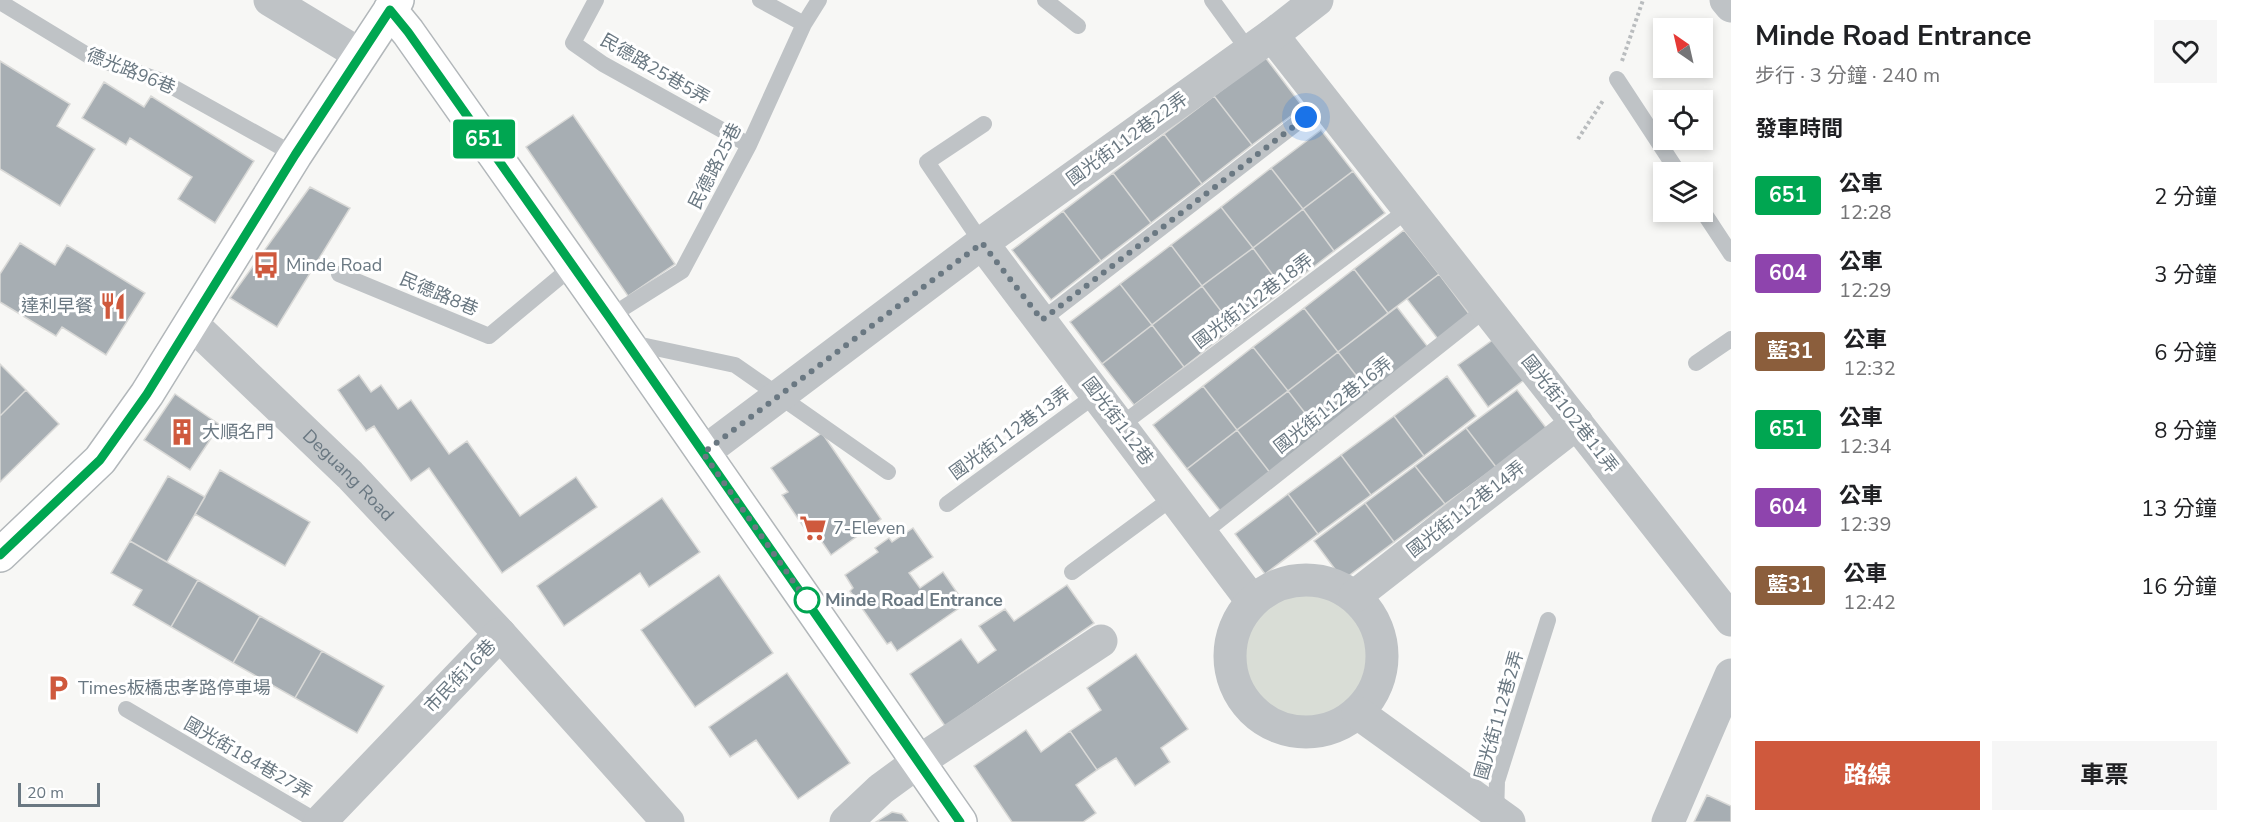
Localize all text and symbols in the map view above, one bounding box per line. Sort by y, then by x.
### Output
text: Minde Road Entrance [1755,17,2032,55]
north arrow [1653,18,1713,78]
map controls [1653,18,1713,222]
button: heart [2154,20,2217,83]
street label: 民德路25巷5弄 [596,28,714,110]
street label: 德光路96巷 [83,42,179,100]
text: 步行 · 3 分鐘 · 240 m [1755,62,1940,89]
street label: 國光街112巷22弄 [1062,87,1192,191]
button: locate [1653,90,1713,150]
your location [1291,102,1321,132]
text: 發車時間 [1755,114,1843,144]
street label: 民德路25巷 [683,119,747,213]
line badge: 651 [450,120,518,158]
text: 651 [465,125,503,153]
button: layers [1653,162,1713,222]
text: 公車 [1839,169,1883,199]
text: 651 [1769,181,1807,209]
text: 2 分鐘 [2154,182,2217,212]
text: 12:28 [1839,199,1892,226]
text: 公車 [1839,247,1883,277]
street label: 國光街112巷18弄 [1188,248,1318,354]
bus stop icon: Minde Road [251,250,281,280]
place label: Minde Road [286,253,382,277]
text: 604 [1769,259,1807,287]
text: 3 分鐘 [2154,260,2217,290]
street label: 民德路8巷 [396,267,482,321]
text: 12:29 [1839,277,1892,304]
restaurant icon: 達利早餐 [98,291,128,321]
place label: 達利早餐 [21,294,93,318]
text: 公車 [1843,325,1887,355]
text: 藍31 [1767,337,1813,365]
text: 6 分鐘 [2154,338,2217,368]
street label: 國光街102巷11弄 [1516,350,1624,478]
street label: 國光街112巷16弄 [1269,351,1397,459]
text: 12:32 [1843,355,1896,382]
street label: 國光街112巷 [1077,372,1159,470]
street label: 國光街112巷13弄 [945,381,1075,485]
text: 公車 [1839,403,1883,433]
text: 651 [1769,415,1807,443]
text: 8 分鐘 [2154,416,2217,446]
building icon: 大順名門 [167,417,197,447]
place label: 大順名門 [202,420,274,444]
street label: Deguang Road [297,424,399,526]
text: 12:34 [1839,433,1892,460]
street label: 國光街112巷14弄 [1402,455,1530,563]
text: 公車 [1839,481,1883,511]
text: 604 [1769,493,1807,521]
text: 13 分鐘 [2141,494,2217,524]
text: 12:39 [1839,511,1892,538]
supermarket icon: 7-Eleven [798,513,828,543]
place label: 7-Eleven [833,516,906,540]
text: 公車 [1843,559,1887,589]
text: 藍31 [1767,571,1813,599]
text: 16 分鐘 [2141,572,2217,602]
marker: Minde Road Entrance [794,587,820,613]
place label: Minde Road Entrance [825,588,1003,612]
text: 12:42 [1843,589,1896,616]
street label: 市民街16巷 [419,634,501,718]
street label: 國光街112巷2弄 [1469,648,1529,782]
parking icon: Times板橋忠孝路停車場 [43,673,73,703]
place label: Times板橋忠孝路停車場 [78,676,271,700]
street label: 國光街184巷27弄 [180,712,316,804]
button: 路線 [1755,741,1980,810]
button: 車票 [1992,741,2217,810]
scale bar [18,780,100,808]
text: 20 m [27,782,64,804]

